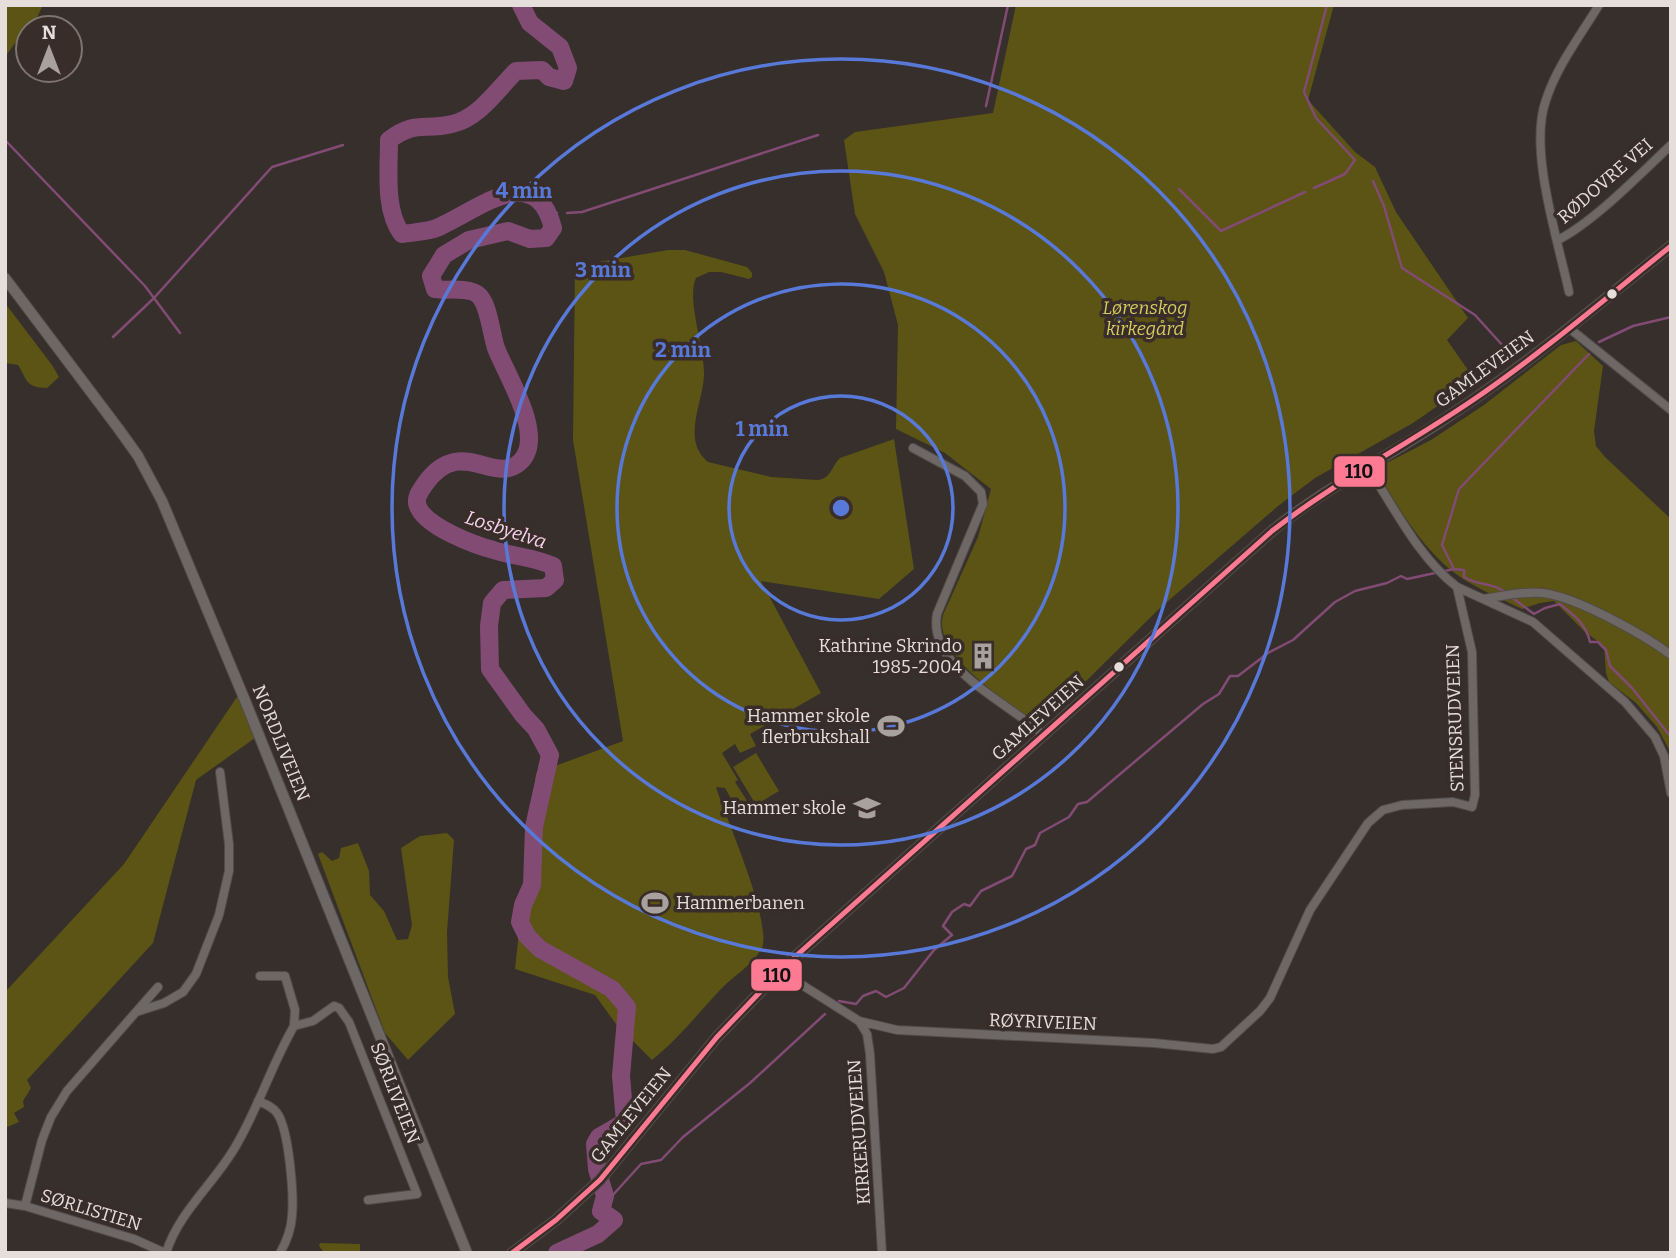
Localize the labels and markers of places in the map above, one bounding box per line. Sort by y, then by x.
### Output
unlabelled marker [1605,287,1619,301]
centre of rings [829,496,853,520]
place label: Kathrine Skrindo 1985-2004 [819,635,962,678]
building icon: Kathrine Skrindo 1985-2004 [968,641,998,671]
unlabelled marker [1112,660,1126,674]
place label: Hammer skole flerbrukshall [747,705,870,748]
sports icon: Hammer skole flerbrukshall [876,711,906,741]
school or university icon: Hammer skole [852,793,882,823]
place label: Hammer skole [723,797,846,819]
sports icon: Hammerbanen [640,888,670,918]
place label: Hammerbanen [676,892,805,914]

